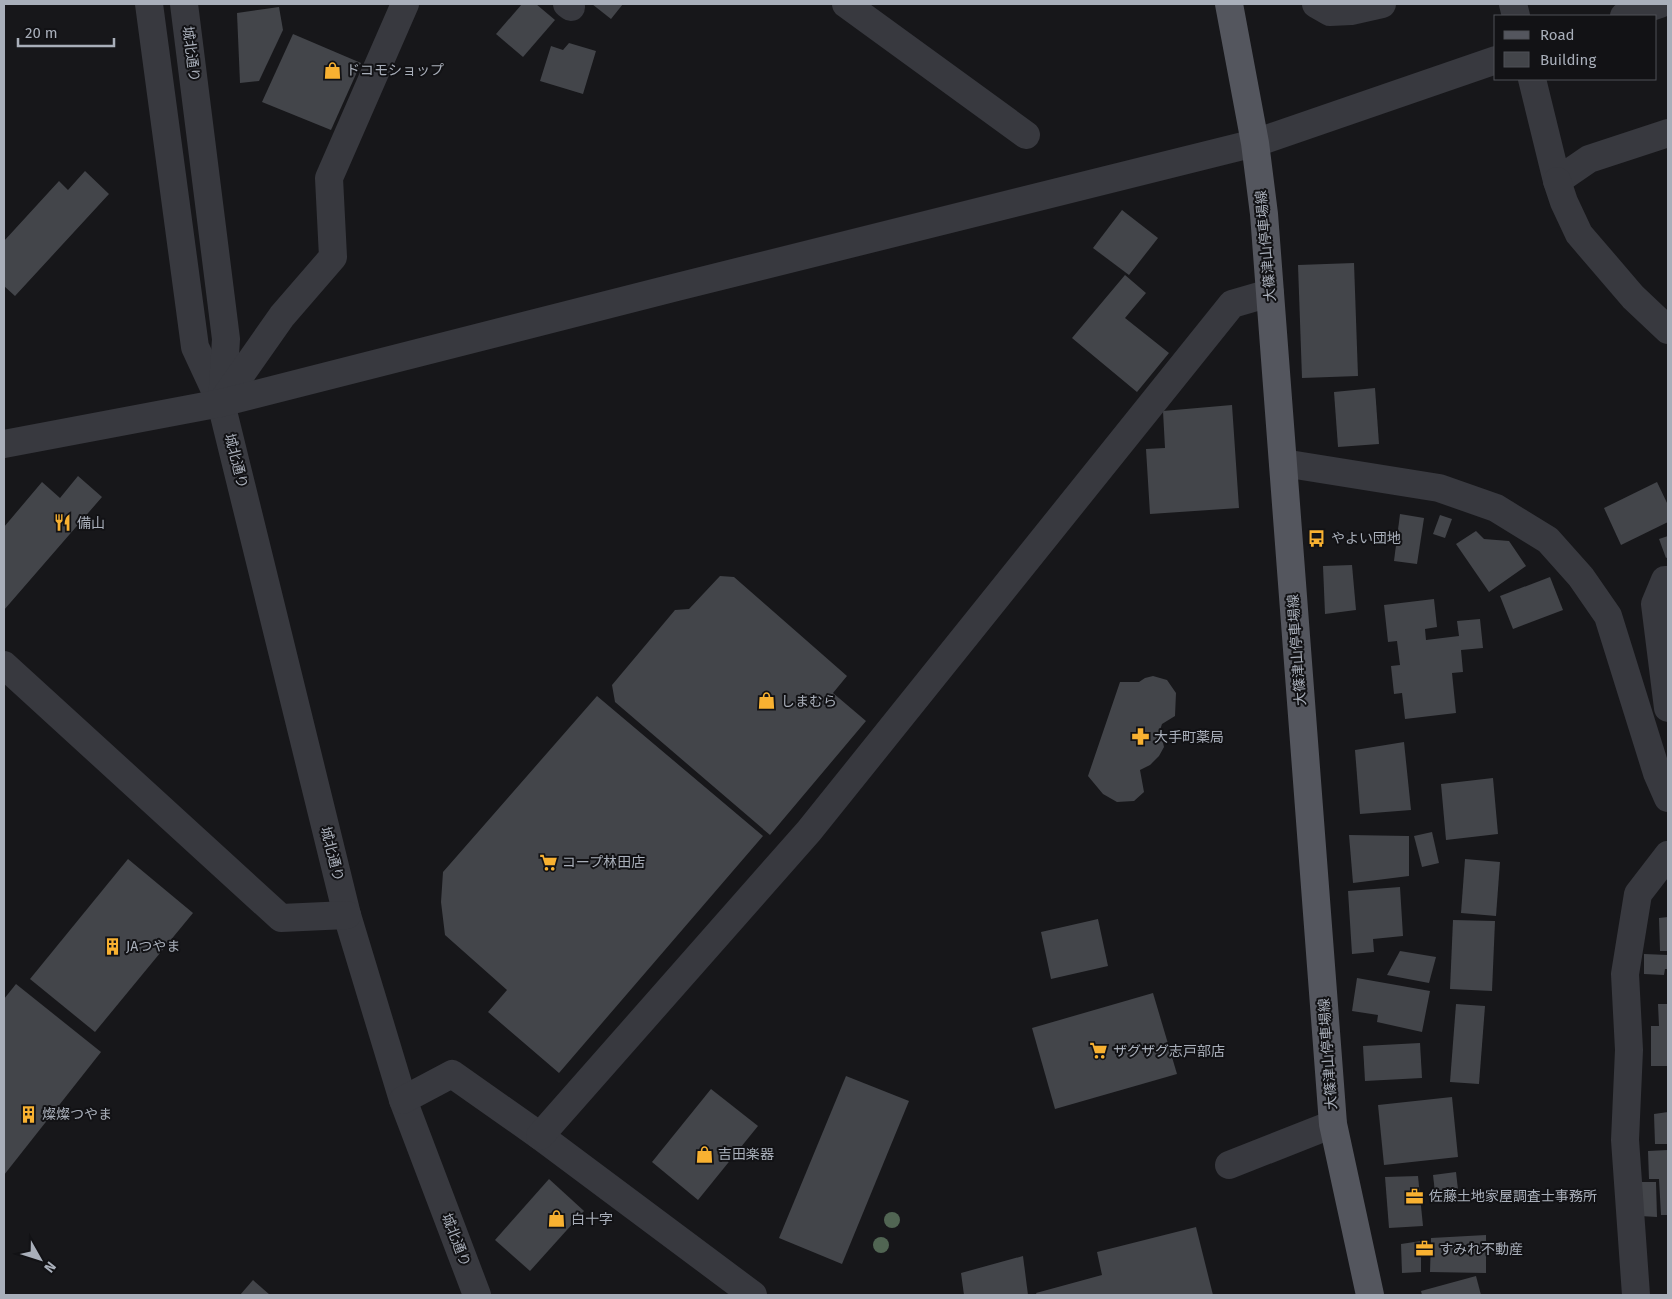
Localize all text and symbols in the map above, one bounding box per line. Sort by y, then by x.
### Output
scale bar [18,15,114,47]
legend [1494,15,1657,80]
text: 20 m [25,24,58,42]
street label: 城北通り [179,25,203,83]
text: Road [1540,26,1575,44]
text: Building [1540,51,1596,69]
shop icon: ドコモショップ [322,60,342,80]
place label: ドコモショップ [346,62,444,79]
street label: 大篠津山停車場線 [1253,189,1279,303]
street label: 城北通り [221,432,251,490]
restaurant icon: 備山 [53,513,73,533]
place label: 備山 [77,515,105,532]
bus stop icon: やよい団地 [1307,528,1327,548]
place label: やよい団地 [1331,530,1401,547]
street label: 大篠津山停車場線 [1285,594,1309,706]
shop icon: しまむら [757,691,777,711]
place label: しまむら [781,693,837,710]
pharmacy icon: 大手町薬局 [1130,727,1150,747]
place label: 大手町薬局 [1154,729,1224,746]
street label: 城北通り [317,825,347,883]
supermarket icon: コープ林田店 [538,852,558,872]
place label: コープ林田店 [562,854,645,871]
building icon: JAつやま [102,936,122,956]
place label: JAつやま [126,938,180,955]
street label: 大篠津山停車場線 [1316,998,1340,1110]
supermarket icon: ザグザグ志戸部店 [1089,1041,1109,1061]
place label: ザグザグ志戸部店 [1113,1043,1225,1060]
building icon: 燦燦つやま [18,1104,38,1124]
place label: 燦燦つやま [42,1106,112,1123]
shop icon: 吉田楽器 [694,1144,714,1164]
place label: 吉田楽器 [718,1146,774,1163]
office icon: 佐藤土地家屋調査士事務所 [1405,1186,1425,1206]
place label: 佐藤土地家屋調査士事務所 [1429,1188,1597,1205]
shop icon: 白十字 [547,1209,567,1229]
street label: 城北通り [438,1211,474,1269]
place label: 白十字 [571,1211,613,1228]
north arrow [15,1234,65,1284]
office icon: すみれ不動産 [1415,1239,1435,1259]
place label: すみれ不動産 [1439,1241,1523,1258]
text: N [40,1258,59,1276]

